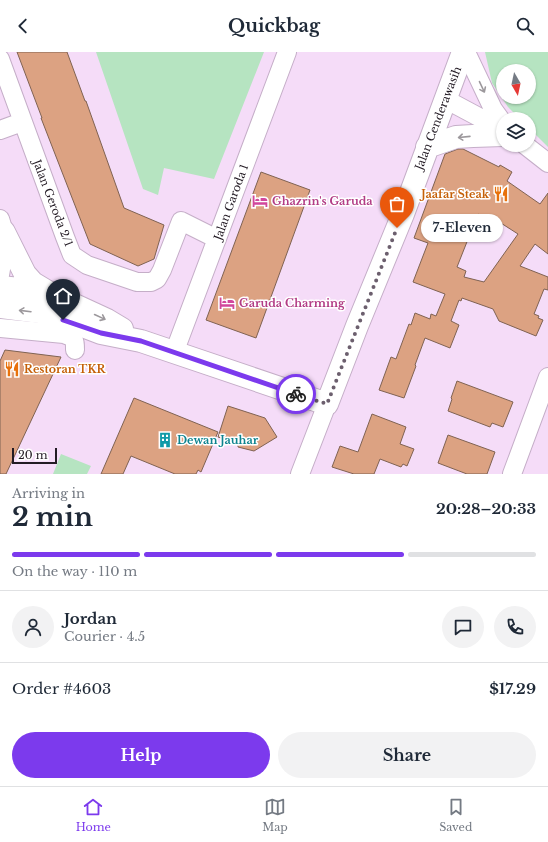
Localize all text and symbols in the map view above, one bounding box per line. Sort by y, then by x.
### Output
icon: back [12,15,34,37]
text: Quickbag [228,15,320,37]
icon: search [514,15,536,37]
street label: Jalan Cenderawasih [411,64,464,174]
north arrow [496,64,536,104]
map controls [496,64,536,152]
one-way arrow [479,81,486,93]
button: layers [496,112,536,152]
one-way arrow [458,133,471,140]
street label: Jalan Geroda 2/1 [29,156,76,249]
street label: Jalan Garoda 1 [210,162,251,244]
restaurant icon: Jaafar Steak [492,185,510,203]
pin [380,187,414,228]
place label: Jaafar Steak [419,187,490,201]
hotel icon: Ghazrin's Garuda [251,192,269,210]
icon: bag [386,193,408,215]
place label: Ghazrin's Garuda [272,194,373,208]
callout: 7-Eleven [421,214,503,242]
text: 7-Eleven [432,219,492,236]
pin [46,279,80,320]
icon: home [52,285,74,307]
hotel icon: Garuda Charming [218,294,236,312]
place label: Garuda Charming [239,296,345,310]
one-way arrow [19,307,32,314]
one-way arrow [94,313,106,321]
restaurant icon: Restoran TKR [3,360,21,378]
place label: Restoran TKR [24,362,106,376]
courier [276,374,316,414]
icon: bike [285,383,307,405]
building icon: Dewan Jauhar [156,431,174,449]
place label: Dewan Jauhar [177,433,259,447]
scale bar [12,446,57,465]
text: 20 m [18,448,48,462]
text: Arriving in [12,485,85,502]
text: 20:28–20:33 [436,499,536,518]
text: 2 min [12,501,93,533]
text: On the way · 110 m [12,563,137,580]
button: person [12,606,54,648]
button: chat [442,606,484,648]
button: phone [494,606,536,648]
text: Jordan [64,609,117,628]
text: Courier · 4.5 [64,628,145,645]
text: Order #4603 [12,679,111,698]
text: $17.29 [489,679,536,698]
button: Help [12,732,270,778]
button: Share [278,732,536,778]
tab: Home [76,796,111,834]
tab: Map [262,796,288,834]
tab: Saved [439,796,472,834]

